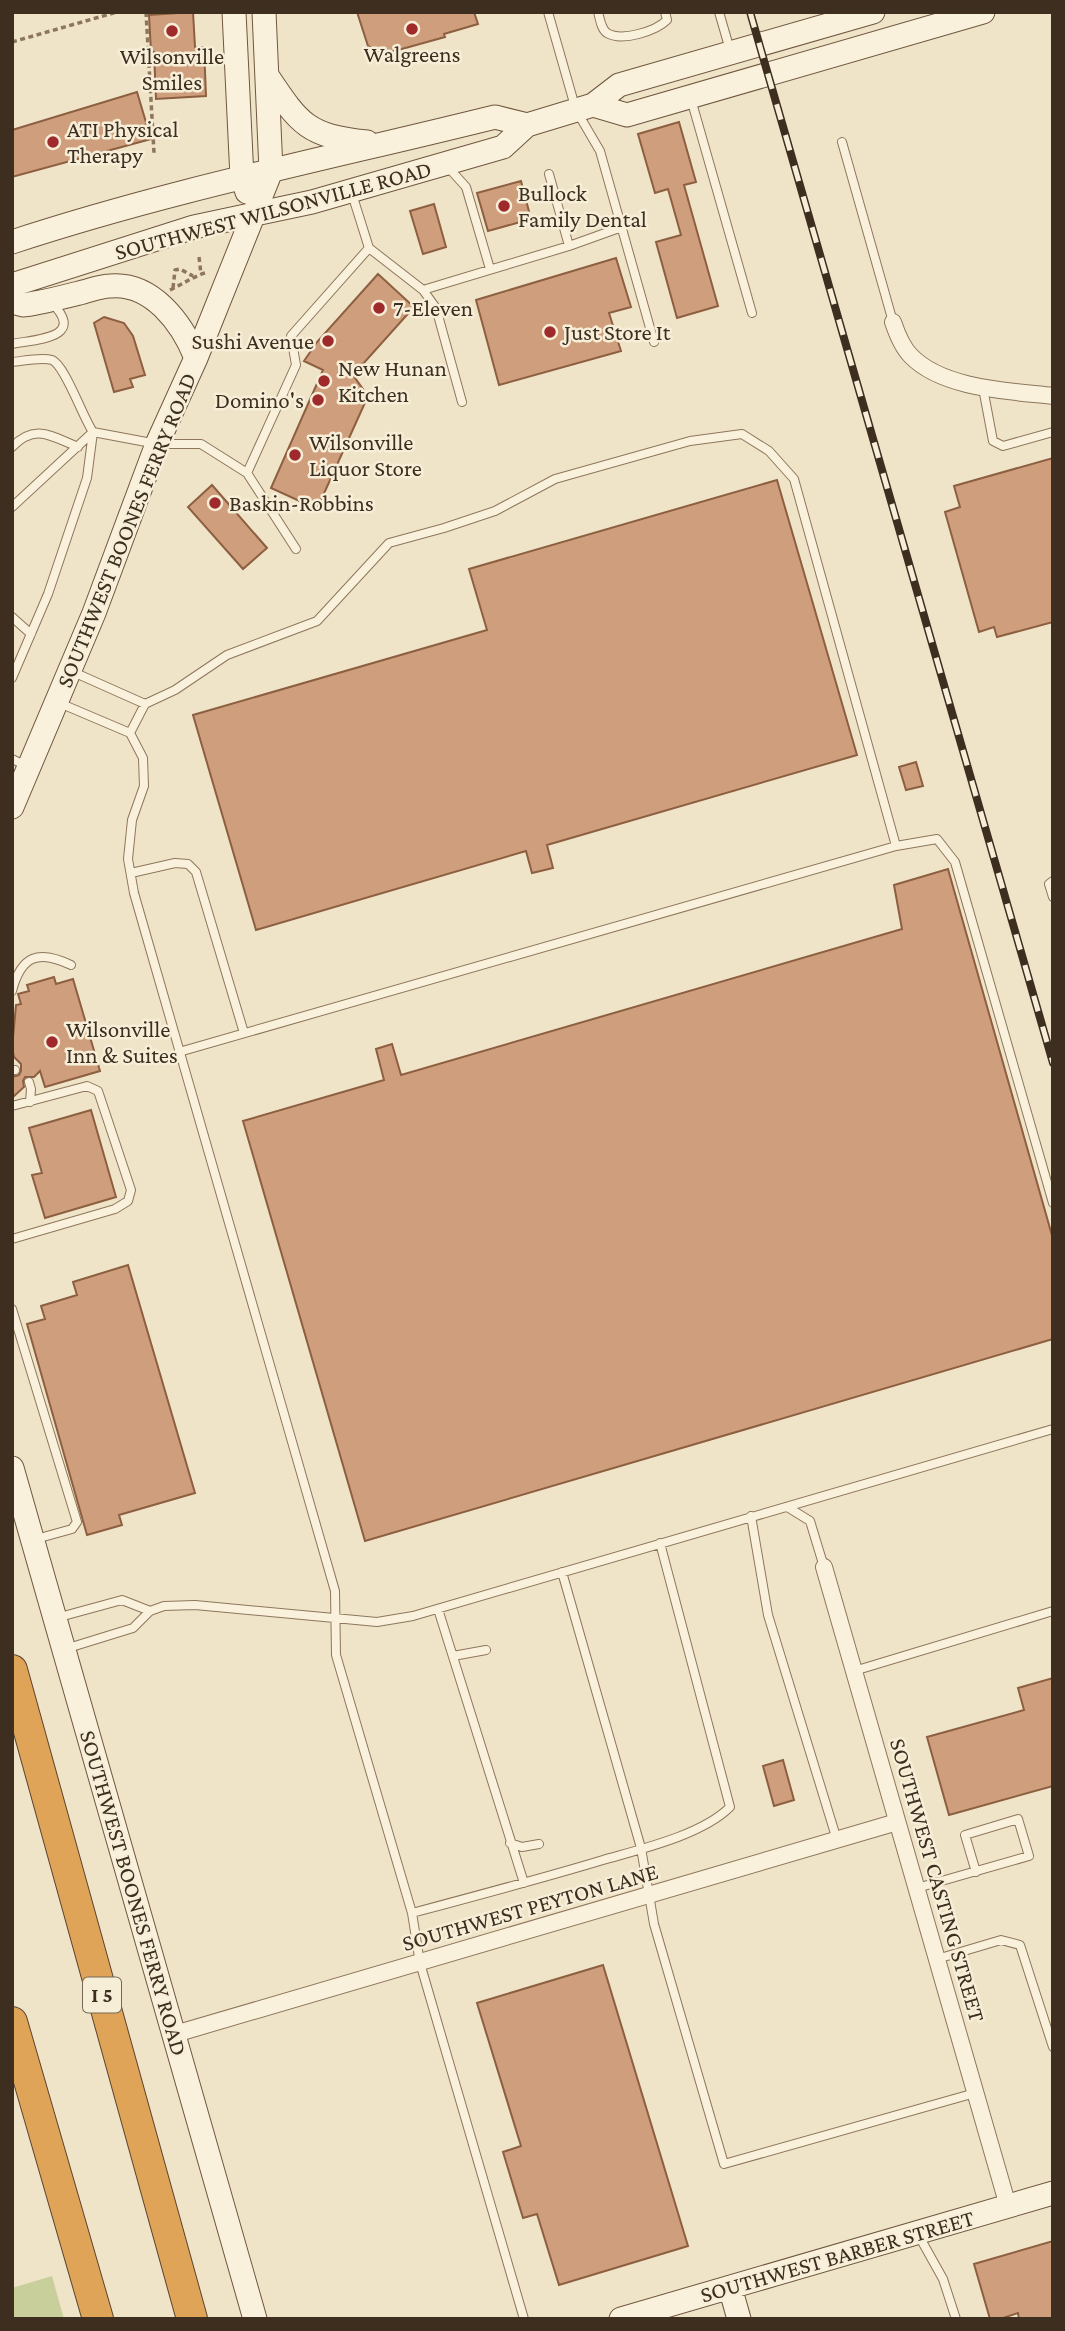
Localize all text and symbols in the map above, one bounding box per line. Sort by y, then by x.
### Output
marker: Walgreens [404,21,420,37]
marker: Wilsonville Smiles [164,23,180,39]
place label: Walgreens [363,41,461,67]
place label: Wilsonville Smiles [120,43,224,95]
place label: ATI Physical Therapy [67,116,179,168]
marker: ATI Physical Therapy [45,134,61,150]
street label: SOUTHWEST WILSONVILLE ROAD [112,155,434,265]
place label: Bullock Family Dental [518,180,647,232]
marker: Bullock Family Dental [496,198,512,214]
place label: 7-Eleven [393,295,473,321]
marker: 7-Eleven [371,300,387,316]
place label: Just Store It [562,319,671,345]
marker: Just Store It [542,324,558,340]
place label: Sushi Avenue [192,328,314,354]
marker: Sushi Avenue [320,333,336,349]
place label: New Hunan Kitchen [338,355,447,407]
street label: SOUTHWEST BOONES FERRY ROAD [51,369,201,691]
marker: New Hunan Kitchen [316,373,332,389]
place label: Domino's [215,387,304,413]
marker: Domino's [310,392,326,408]
place label: Wilsonville Liquor Store [309,429,422,481]
marker: Wilsonville Liquor Store [287,447,303,463]
place label: Baskin-Robbins [229,490,374,516]
marker: Baskin-Robbins [207,495,223,511]
place label: Wilsonville Inn & Suites [66,1016,178,1068]
marker: Wilsonville Inn & Suites [44,1034,60,1050]
street label: SOUTHWEST BOONES FERRY ROAD [75,1727,193,2059]
street label: SOUTHWEST CASTING STREET [885,1735,991,2025]
street label: SOUTHWEST PEYTON LANE [399,1858,661,1956]
road number: I 5 [83,1978,121,2012]
street label: SOUTHWEST BARBER STREET [697,2204,977,2308]

